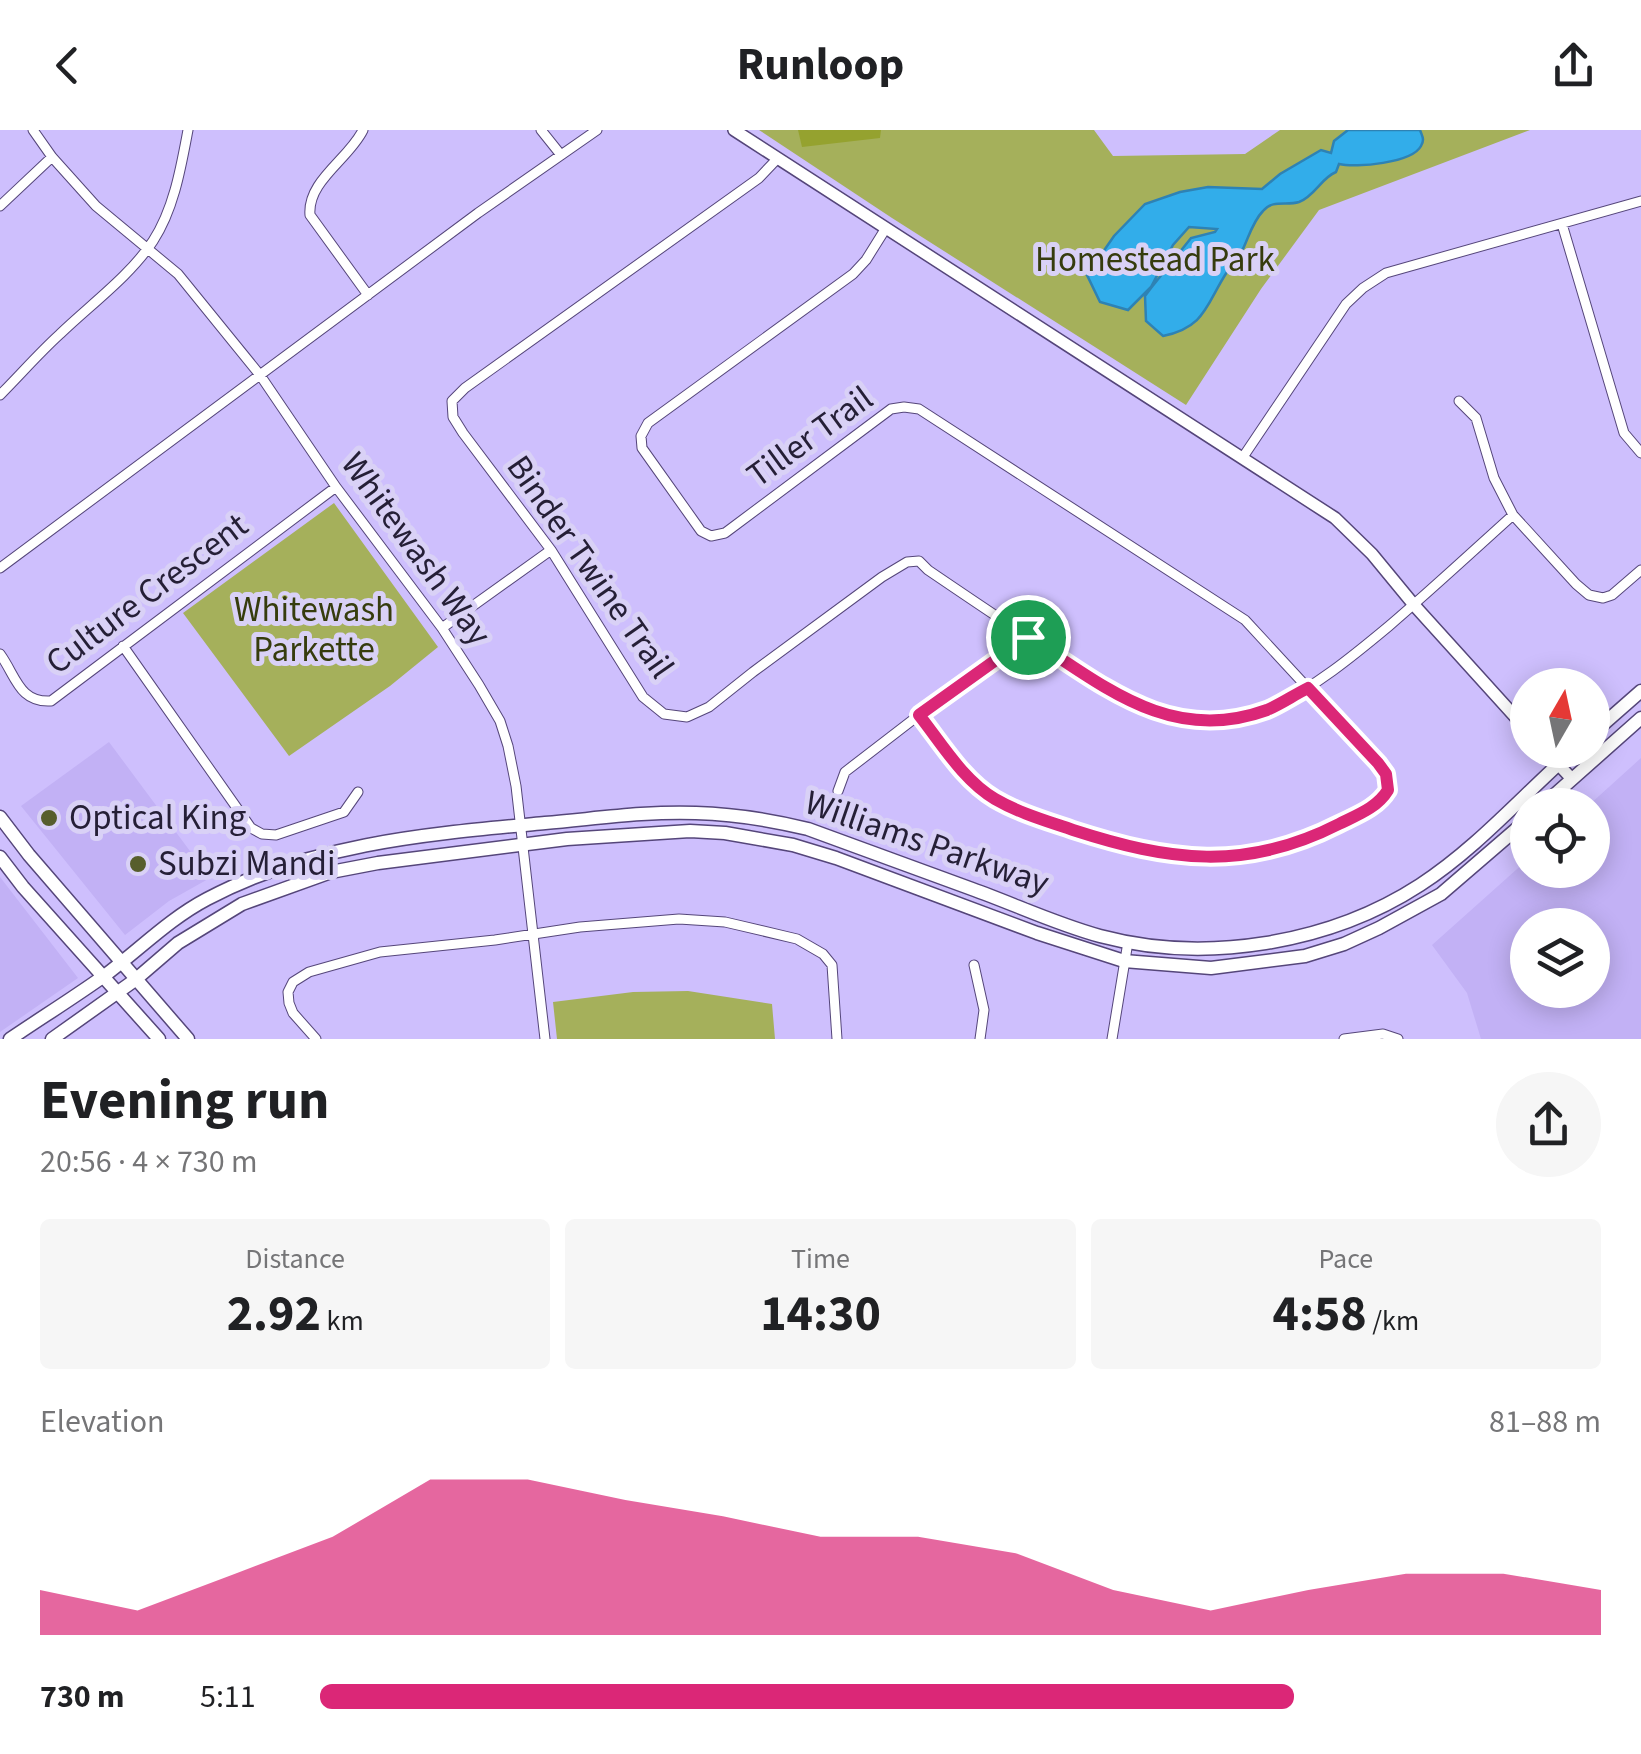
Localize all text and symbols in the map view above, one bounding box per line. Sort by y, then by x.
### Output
text: Runloop [737,33,904,97]
icon: back [40,38,95,93]
icon: share [1546,38,1601,93]
park label: Homestead Park [1035,235,1276,285]
street label: Tiller Trail [737,374,883,500]
street label: Whitewash Way [329,442,503,656]
street label: Binder Twine Trail [494,445,686,689]
street label: Culture Crescent [35,501,259,687]
park label: Whitewash Parkette [234,585,394,675]
pin [986,595,1071,680]
icon: arrive [1001,610,1056,665]
north arrow [1510,668,1610,768]
map controls [1510,668,1610,1008]
street label: Williams Parkway [798,778,1056,908]
button: locate [1510,788,1610,888]
place label: Optical King [69,793,247,843]
marker: Optical King [38,807,60,829]
place label: Subzi Mandi [158,839,336,889]
marker: Subzi Mandi [127,853,149,875]
button: layers [1510,908,1610,1008]
text: Evening run [40,1062,329,1140]
button: share [1496,1072,1601,1177]
text: 20:56 · 4 × 730 m [40,1139,258,1185]
text: Distance [245,1239,345,1279]
text: Time [791,1239,850,1279]
text: Pace [1318,1239,1373,1279]
text: 2.92 [227,1279,321,1350]
text: 14:30 [760,1279,881,1350]
text: 4:58 [1272,1279,1367,1350]
text: km [321,1301,364,1341]
text: /km [1367,1301,1419,1341]
text: Elevation [40,1399,165,1445]
text: 81–88 m [1489,1399,1601,1445]
text: 730 m [40,1674,125,1720]
text: 5:11 [200,1674,256,1720]

